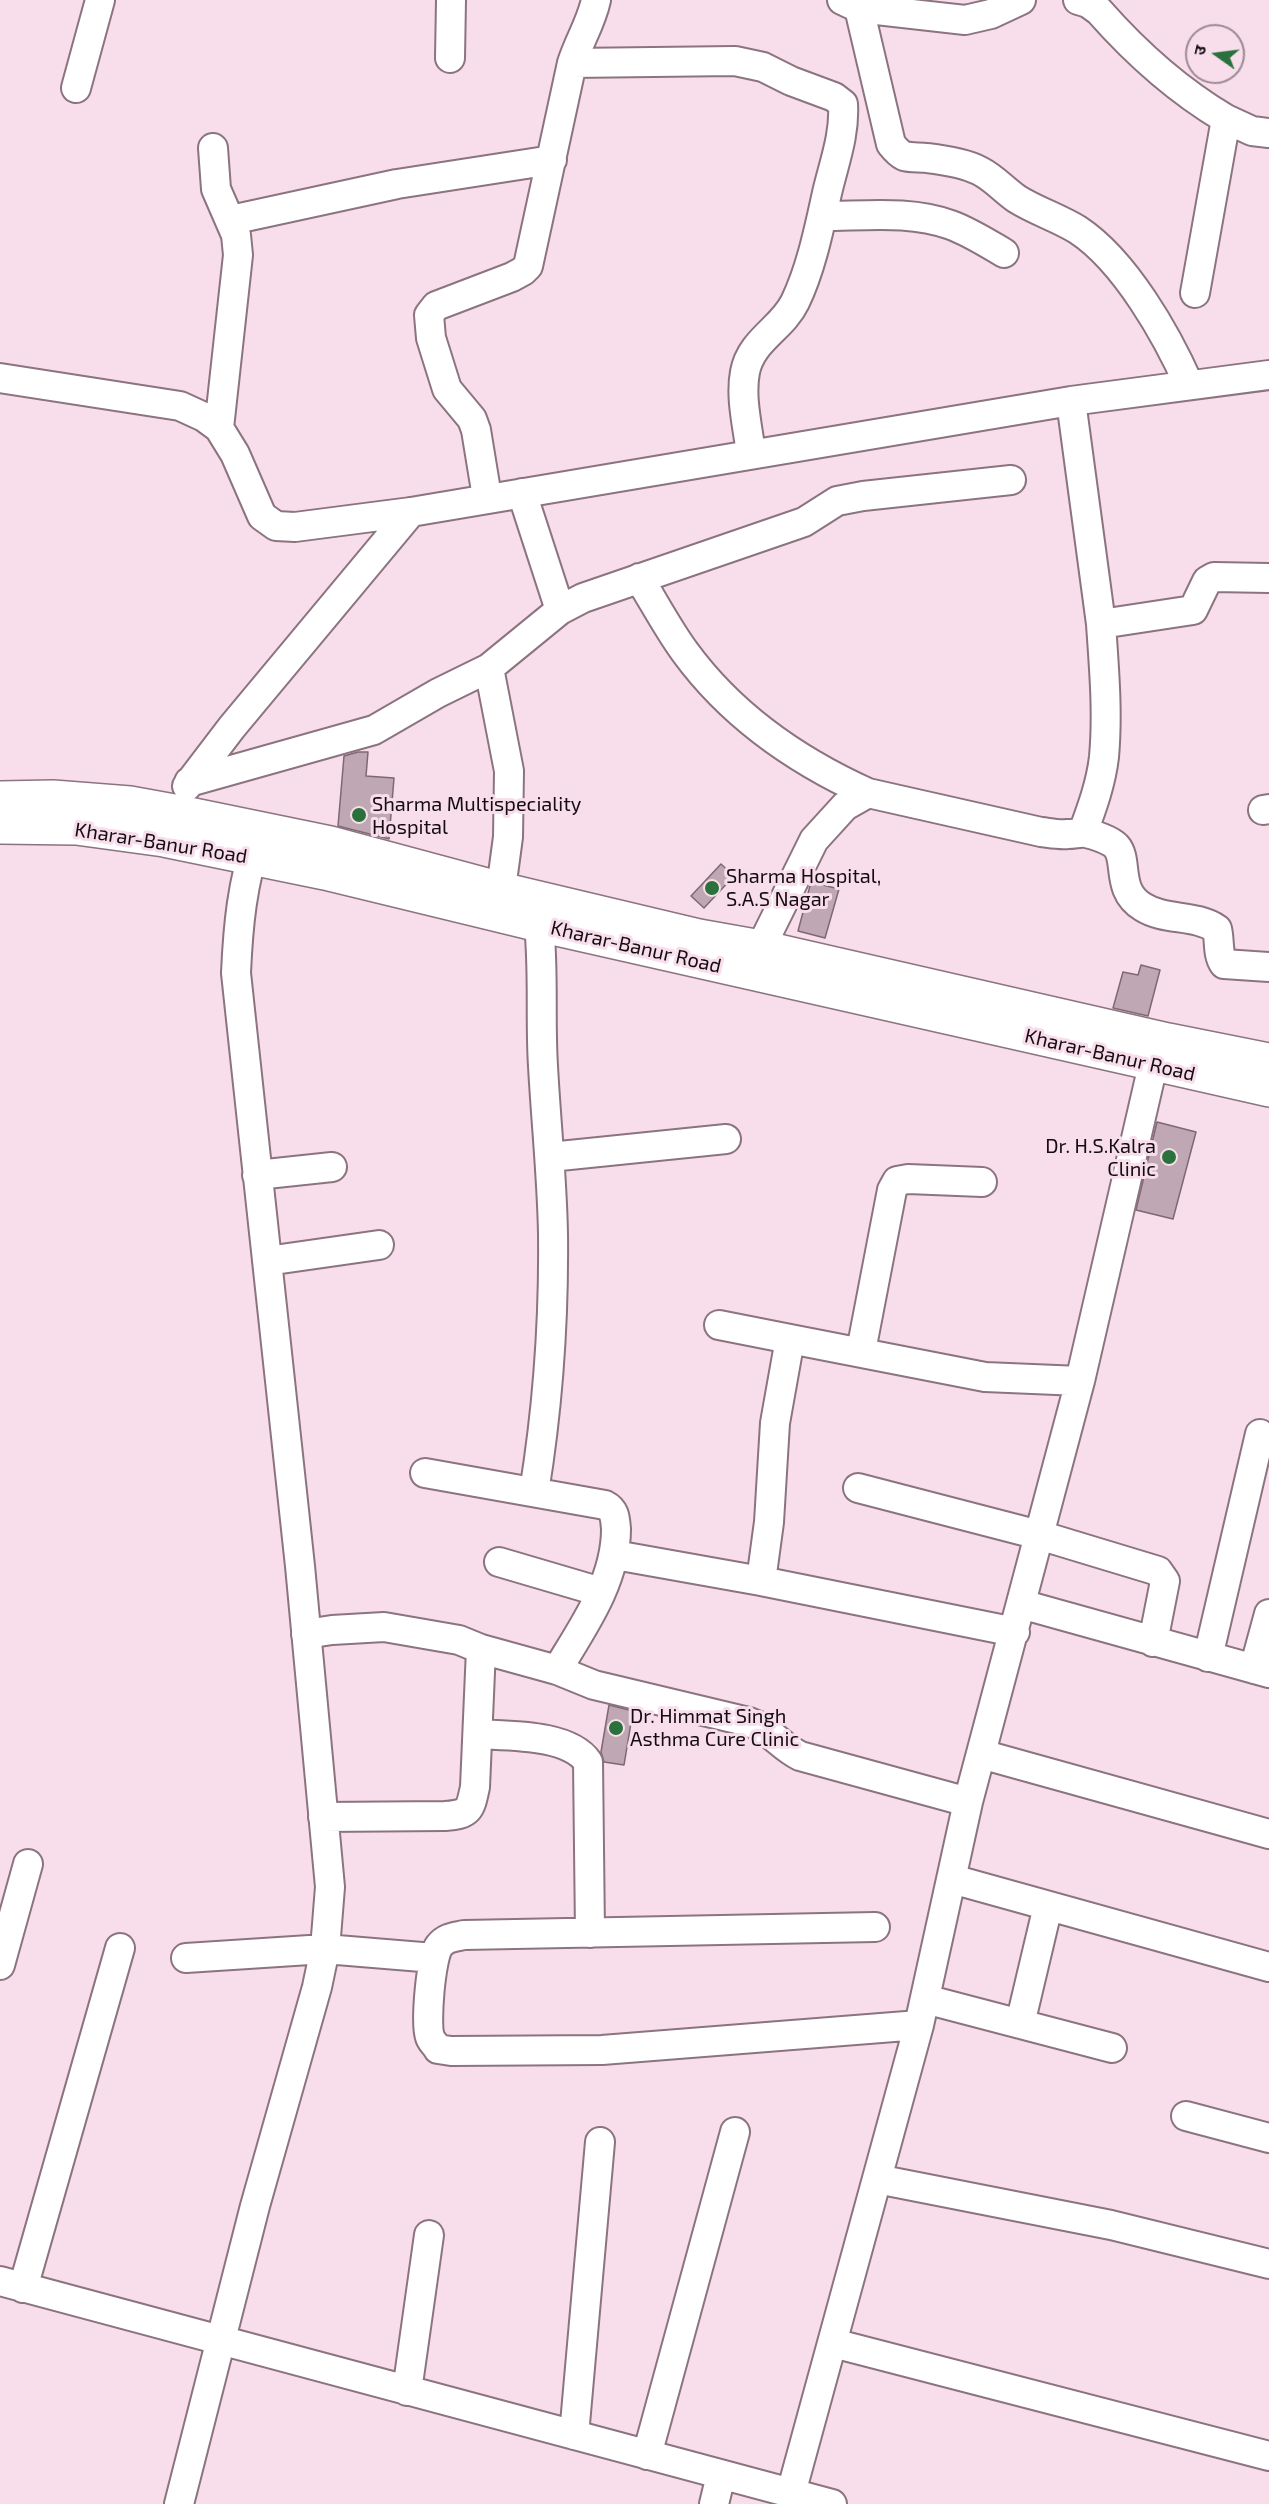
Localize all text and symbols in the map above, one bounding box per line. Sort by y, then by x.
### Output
north arrow [1185,24,1245,84]
text: उ [1189,43,1209,57]
place label: Sharma Multispeciality Hospital [372,792,581,839]
marker: Sharma Multispeciality Hospital [350,806,368,824]
street label: Kharar-Banur Road [73,818,249,868]
place label: Sharma Hospital, S.A.S Nagar [726,864,881,911]
marker: Sharma Hospital, S.A.S Nagar [703,879,721,897]
street label: Kharar-Banur Road [548,916,724,978]
street label: Kharar-Banur Road [1022,1024,1198,1086]
place label: Dr. H.S.Kalra Clinic [1045,1134,1156,1181]
marker: Dr. H.S.Kalra Clinic [1160,1148,1178,1166]
place label: Dr. Himmat Singh Asthma Cure Clinic [630,1704,799,1751]
marker: Dr. Himmat Singh Asthma Cure Clinic [607,1719,625,1737]

